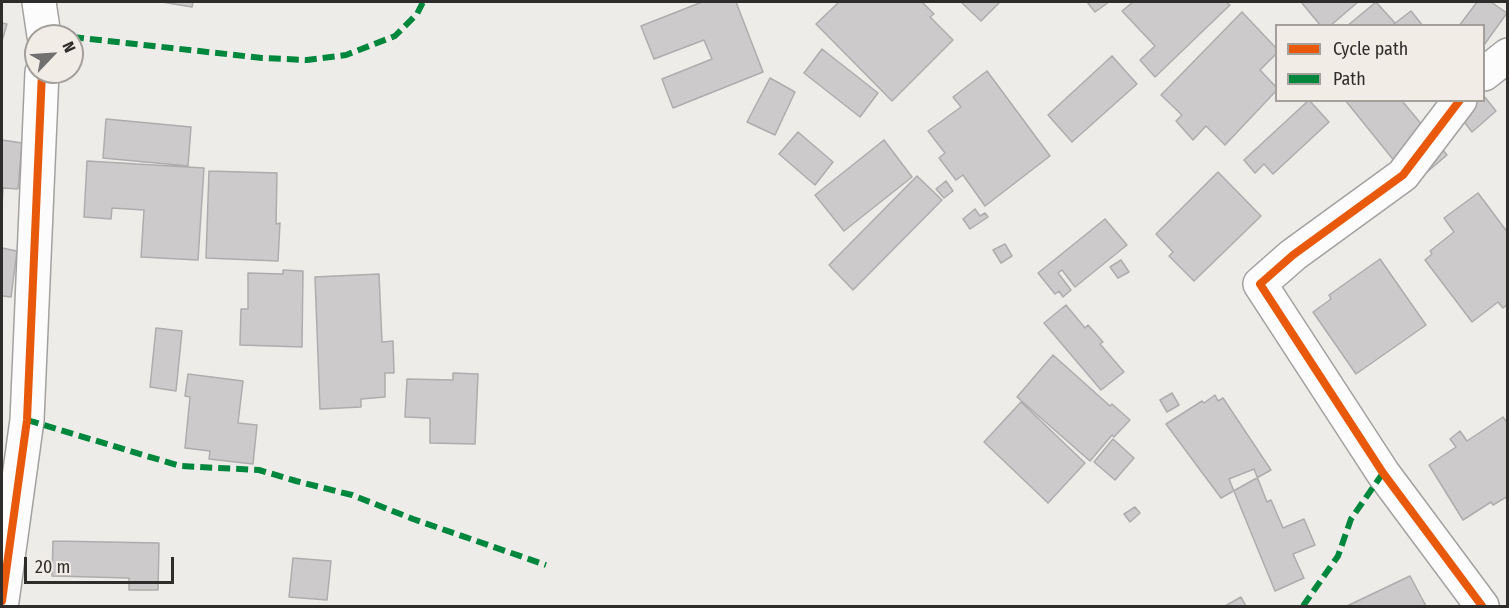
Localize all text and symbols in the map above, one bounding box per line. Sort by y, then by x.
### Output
north arrow [24,24,84,84]
legend [1275,24,1485,102]
text: Cycle path [1333,38,1408,60]
text: N [58,39,80,55]
text: Path [1333,68,1366,90]
scale bar [27,545,177,583]
text: 20 m [35,556,70,578]

